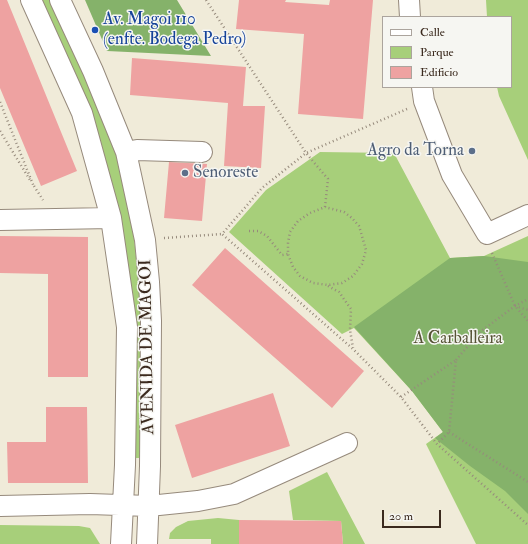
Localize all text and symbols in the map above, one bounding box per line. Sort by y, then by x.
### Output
place label: Av. Magoi 110 (enfte. Bodega Pedro) [103,10,246,50]
legend [382,16,512,88]
marker: Av. Magoi 110 (enfte. Bodega Pedro) [90,25,100,35]
text: Calle [420,25,445,40]
text: Parque [420,45,454,60]
text: Edificio [420,65,458,80]
place label: Agro da Torna [367,141,464,161]
marker: Agro da Torna [467,146,477,156]
place label: Senoreste [193,163,258,183]
marker: Senoreste [180,168,190,178]
street label: AVENIDA DE MAGOI [136,259,160,435]
park label: A Carballeira [413,329,503,349]
scale bar [384,502,443,528]
text: 20 m [389,509,413,524]

